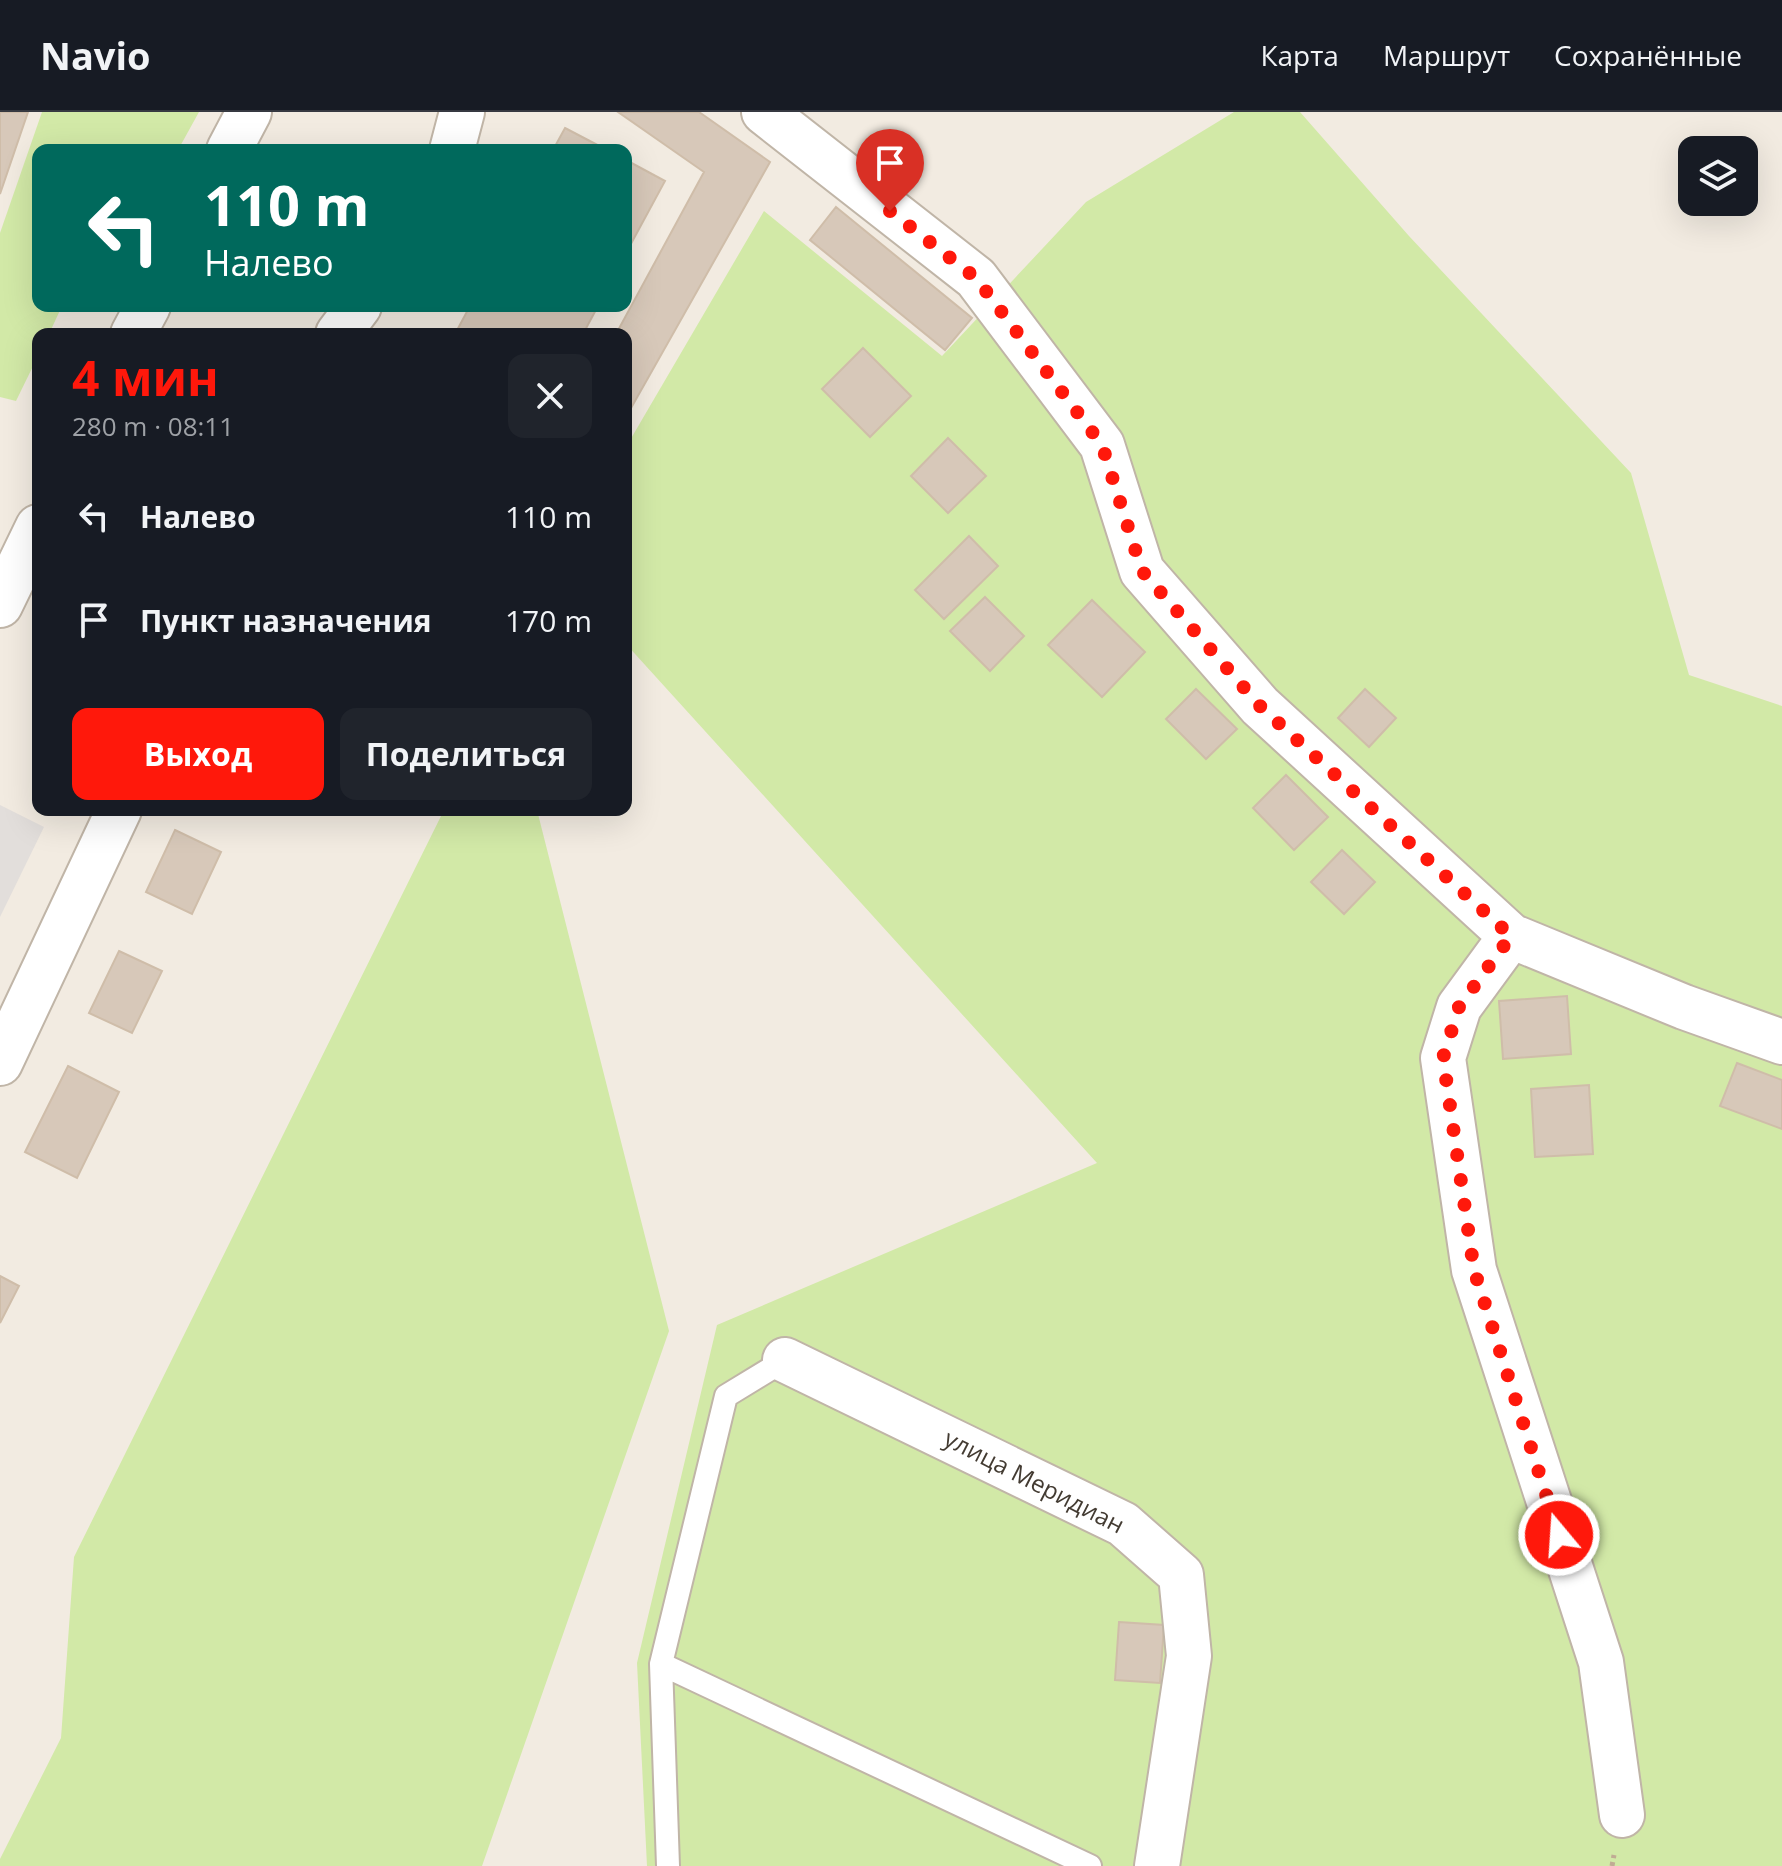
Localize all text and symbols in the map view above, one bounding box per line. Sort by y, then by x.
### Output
text: Navio [40,29,151,81]
text: Карта [1260,36,1339,74]
text: Маршрут [1383,36,1510,74]
text: Сохранённые [1554,36,1742,74]
pin [856,129,924,211]
map controls [1678,136,1758,216]
button: layers [1678,136,1758,216]
icon: arrive [868,141,912,185]
text: 110 m [204,166,370,242]
icon: left [72,176,176,280]
text: Налево [204,238,334,287]
text: 4 мин [72,345,219,410]
button: close [508,354,592,438]
text: 280 m · 08:11 [72,408,234,444]
icon: left [72,494,116,538]
text: Налево [140,496,256,537]
text: 110 m [505,496,592,537]
icon: arrive [72,598,116,642]
text: Пункт назначения [140,600,432,641]
text: 170 m [505,600,592,641]
button: Выход [72,708,324,800]
button: Поделиться [340,708,592,800]
street label: улица Меридиан [939,1421,1130,1540]
position arrow [1517,1493,1601,1577]

